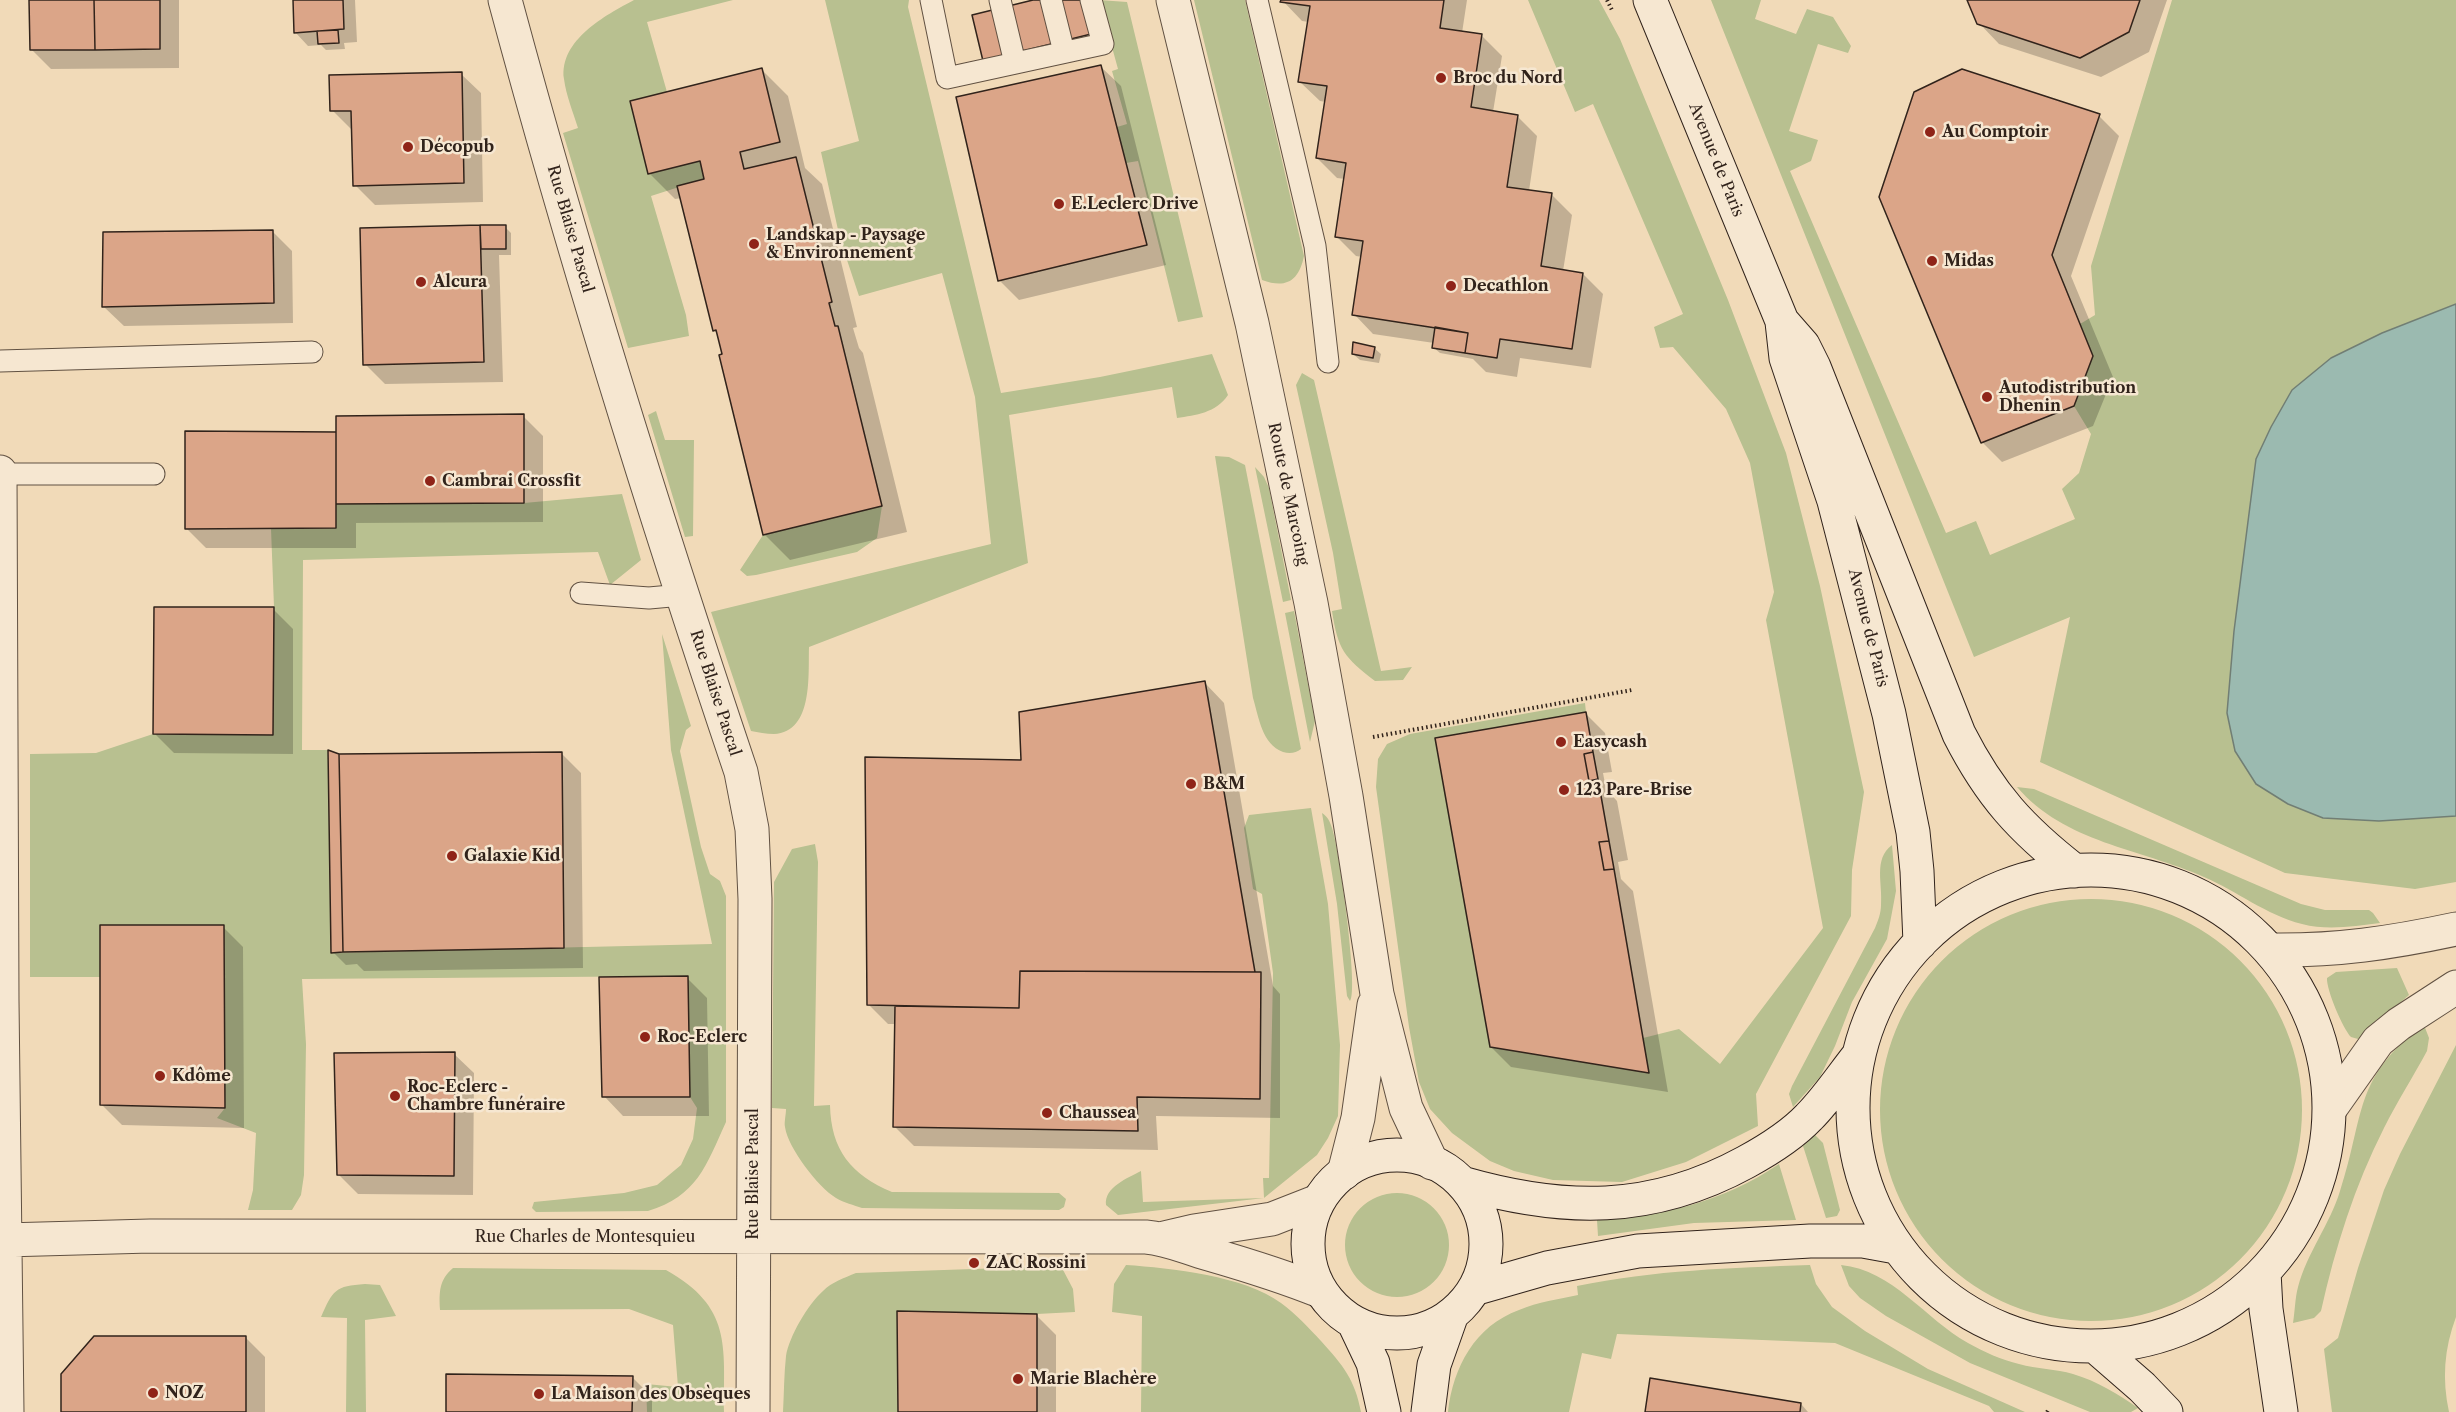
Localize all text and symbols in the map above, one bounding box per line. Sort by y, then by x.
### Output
place label: Broc du Nord [1453,68,1563,88]
marker: Broc du Nord [1434,71,1448,85]
street label: Avenue de Paris [1684,100,1748,220]
place label: Au Comptoir [1942,122,2049,142]
marker: Au Comptoir [1923,125,1937,139]
place label: Décopub [420,137,494,157]
marker: Décopub [401,140,415,154]
street label: Rue Blaise Pascal [543,163,597,295]
place label: E.Leclerc Drive [1071,194,1198,214]
marker: E.Leclerc Drive [1052,197,1066,211]
place label: Landskap - Paysage & Environnement [766,225,925,263]
marker: Landskap - Paysage & Environnement [747,237,761,251]
place label: Midas [1944,251,1994,271]
marker: Midas [1925,254,1939,268]
place label: Alcura [433,272,487,292]
marker: Alcura [414,275,428,289]
place label: Decathlon [1463,276,1549,296]
marker: Decathlon [1444,279,1458,293]
place label: Autodistribution Dhenin [1999,378,2136,416]
marker: Autodistribution Dhenin [1980,390,1994,404]
street label: Route de Marcoing [1263,421,1313,567]
place label: Cambrai Crossfit [442,471,581,491]
marker: Cambrai Crossfit [423,474,437,488]
street label: Avenue de Paris [1844,567,1892,689]
street label: Rue Blaise Pascal [686,628,744,758]
place label: Easycash [1573,732,1647,752]
marker: Easycash [1554,735,1568,749]
place label: B&M [1203,774,1245,794]
marker: B&M [1184,777,1198,791]
place label: 123 Pare-Brise [1576,780,1692,800]
marker: 123 Pare-Brise [1557,783,1571,797]
place label: Galaxie Kid [464,846,561,866]
marker: Galaxie Kid [445,849,459,863]
place label: Roc-Eclerc [657,1027,747,1047]
marker: Roc-Eclerc [638,1030,652,1044]
place label: Kdôme [172,1066,231,1086]
marker: Kdôme [153,1069,167,1083]
place label: Roc-Eclerc - Chambre funéraire [407,1077,565,1115]
marker: Roc-Eclerc - Chambre funéraire [388,1089,402,1103]
place label: Chaussea [1059,1103,1136,1123]
marker: Chaussea [1040,1106,1054,1120]
street label: Rue Blaise Pascal [743,1108,763,1240]
street label: Rue Charles de Montesquieu [475,1227,695,1247]
place label: ZAC Rossini [986,1253,1086,1273]
marker: ZAC Rossini [967,1256,981,1270]
place label: Marie Blachère [1030,1369,1156,1389]
marker: Marie Blachère [1011,1372,1025,1386]
place label: NOZ [165,1383,204,1403]
place label: La Maison des Obsèques [551,1384,751,1404]
marker: NOZ [146,1386,160,1400]
marker: La Maison des Obsèques [532,1387,546,1401]

